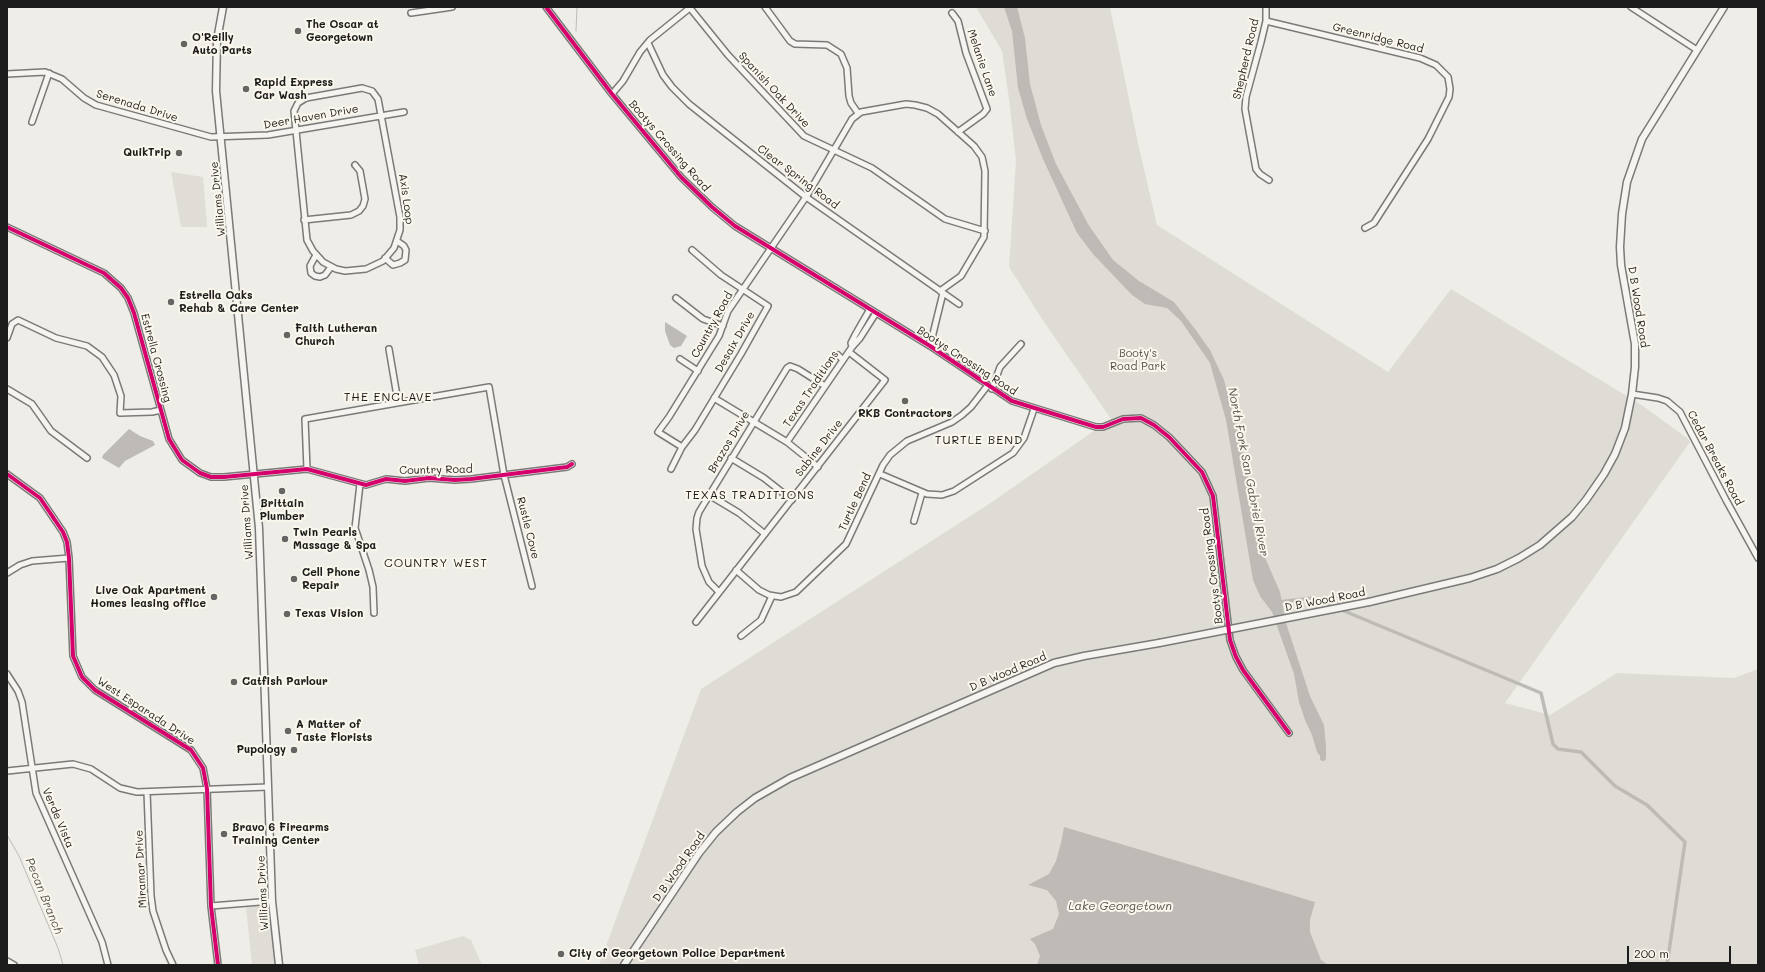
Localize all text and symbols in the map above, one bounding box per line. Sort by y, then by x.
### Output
street label: Shepherd Road [1230,17,1262,101]
place label: The Oscar at Georgetown [306,18,379,44]
street label: Greenridge Road [1331,20,1425,56]
marker: The Oscar at Georgetown [293,26,303,36]
street label: Melanie Lane [964,28,1000,98]
place label: O'Reilly Auto Parts [192,31,252,57]
marker: O'Reilly Auto Parts [179,39,189,49]
street label: Spanish Oak Drive [736,50,812,130]
place label: Rapid Express Car Wash [254,76,333,102]
marker: Rapid Express Car Wash [241,84,251,94]
street label: Serenada Drive [95,87,179,125]
street label: Bootys Crossing Road [626,98,712,194]
street label: Deer Haven Drive [262,102,360,132]
street label: Clear Spring Road [755,142,841,212]
place label: QuikTrip [123,146,171,160]
marker: QuikTrip [174,148,184,158]
street label: Williams Drive [207,161,229,237]
street label: Axis Loop [396,173,416,225]
street label: D B Wood Road [1625,265,1651,349]
place label: Estrella Oaks Rehab & Care Center [179,289,299,315]
street label: Country Road [688,290,736,360]
marker: Estrella Oaks Rehab & Care Center [166,297,176,307]
street label: Desaix Drive [712,309,758,375]
street label: Estrella Crossing [138,312,174,404]
place label: Faith Lutheran Church [295,322,377,348]
street label: Bootys Crossing Road [914,324,1020,398]
marker: Faith Lutheran Church [282,330,292,340]
park label: Booty's Road Park [1110,347,1166,373]
street label: Texas Traditions [781,348,841,430]
water label: North Fork San Gabriel River [1225,386,1271,558]
district label: THE ENCLAVE [344,390,432,404]
marker: RKB Contractors [900,396,910,406]
place label: RKB Contractors [858,407,952,421]
street label: Cedar Breaks Road [1684,408,1746,508]
street label: Brazos Drive [705,409,753,475]
street label: Sabine Drive [793,417,845,479]
district label: TURTLE BEND [935,433,1023,447]
street label: Country Road [399,463,473,477]
street label: Turtle Bend [836,471,874,533]
street label: Williams Drive [238,484,256,560]
marker: Brittain Plumber [277,486,287,496]
district label: TEXAS TRADITIONS [685,488,815,502]
street label: Rustle Cove [514,496,542,560]
place label: Brittain Plumber [260,497,304,523]
street label: Bootys Crossing Road [1198,507,1226,625]
place label: Twin Pearls Massage & Spa [293,526,376,552]
marker: Twin Pearls Massage & Spa [280,534,290,544]
district label: COUNTRY WEST [384,556,488,570]
place label: Cell Phone Repair [302,566,360,592]
marker: Cell Phone Repair [289,574,299,584]
place label: Live Oak Apartment Homes leasing office [90,584,206,610]
street label: D B Wood Road [1283,586,1367,614]
marker: Live Oak Apartment Homes leasing office [209,592,219,602]
place label: Texas Vision [295,607,363,621]
marker: Texas Vision [282,609,292,619]
street label: D B Wood Road [968,650,1048,694]
street label: West Esparada Drive [94,674,198,748]
place label: Catfish Parlour [242,675,328,689]
marker: Catfish Parlour [229,677,239,687]
place label: A Matter of Taste Florists [296,718,372,744]
marker: A Matter of Taste Florists [283,726,293,736]
place label: Pupology [236,743,286,757]
marker: Pupology [289,745,299,755]
street label: Verde Vista [39,786,77,850]
place label: Bravo 6 Firearms Training Center [232,821,329,847]
marker: Bravo 6 Firearms Training Center [219,829,229,839]
street label: Miramar Drive [132,830,150,908]
street label: D B Wood Road [650,830,708,904]
street label: Williams Drive [254,855,272,931]
water label: Pecan Branch [22,856,66,936]
water label: Lake Georgetown [1068,899,1172,913]
scale bar [1629,938,1733,964]
text: 200 m [1634,945,1669,961]
place label: City of Georgetown Police Department [569,947,785,961]
marker: City of Georgetown Police Department [556,949,566,959]

